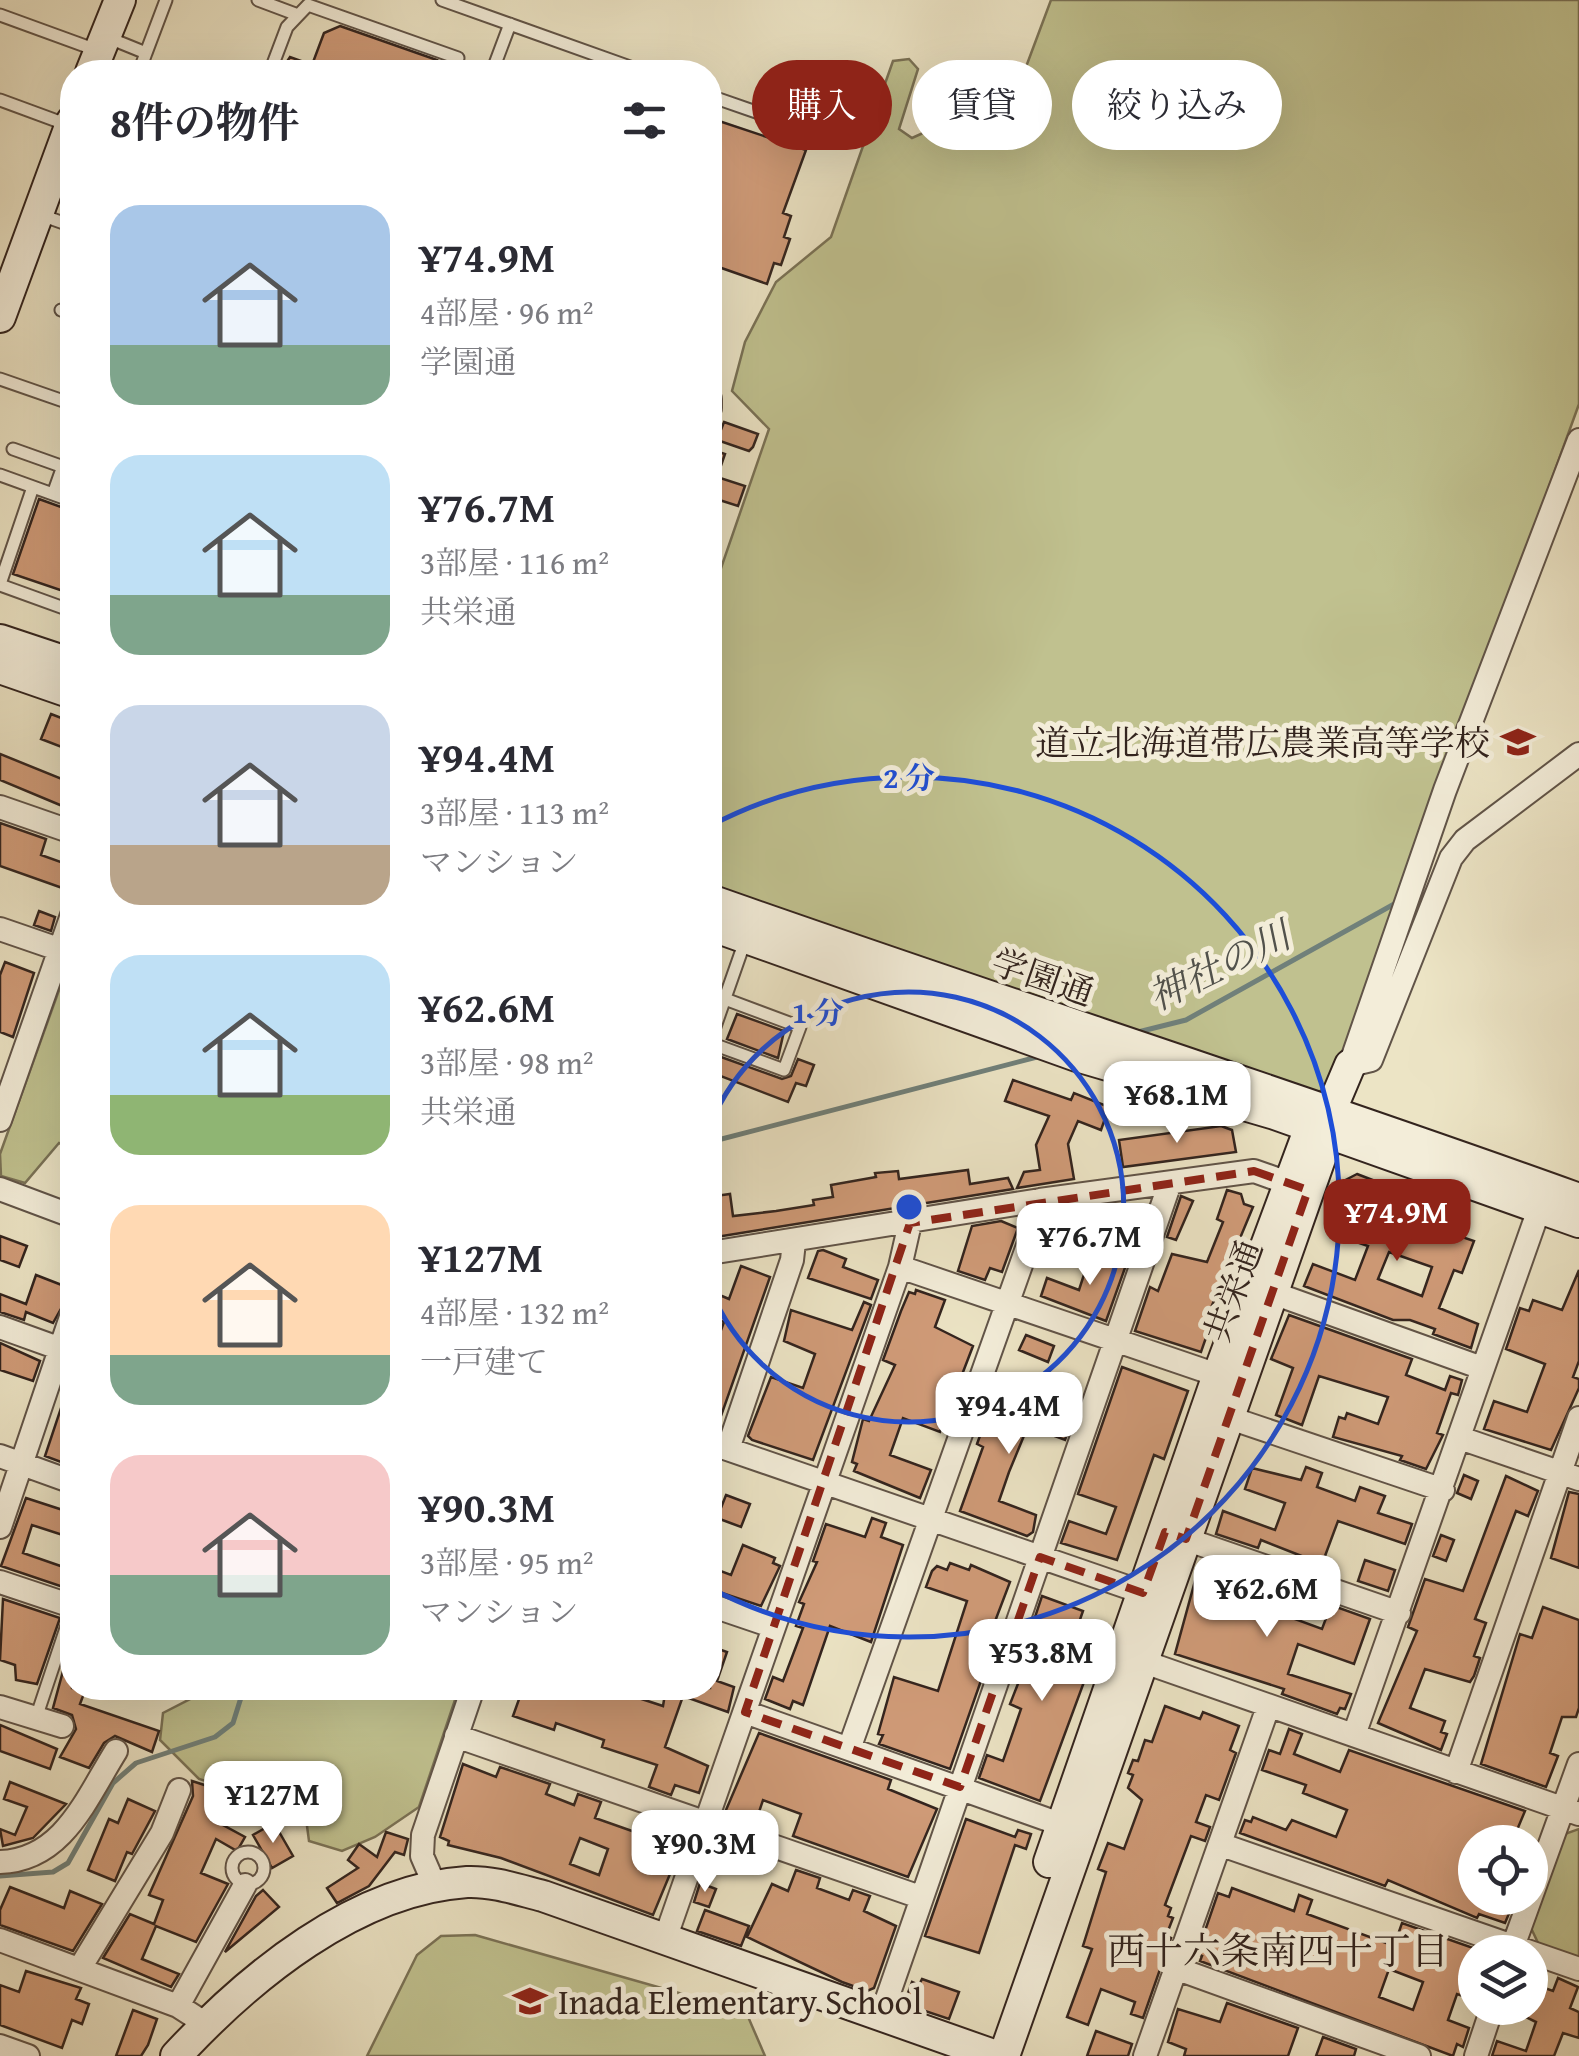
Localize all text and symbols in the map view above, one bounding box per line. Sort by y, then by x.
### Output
chip: 購入 [752,60,892,150]
chip: 賃貸 [912,60,1052,150]
chip: 絞り込み [1072,60,1282,150]
text: 8件の物件 [110,91,300,152]
icon: filters [617,93,672,148]
text: ¥74.9M [420,226,555,287]
icon: home [190,245,310,365]
text: 4部屋 · 96 m² [420,289,594,336]
text: 学園通 [420,338,516,385]
text: ¥76.7M [420,476,555,537]
icon: home [190,495,310,615]
text: 3部屋 · 116 m² [420,539,609,586]
text: 共栄通 [420,588,516,635]
place label: 道立北海道帯広農業高等学校 [1035,717,1490,768]
school or university icon: 道立北海道帯広農業高等学校 [1499,723,1537,761]
text: ¥94.4M [420,726,555,787]
icon: home [190,745,310,865]
text: 2 分 [883,755,935,799]
text: 3部屋 · 113 m² [420,789,609,836]
text: マンション [420,838,579,885]
water label: 神社の川 [1138,905,1303,1023]
street label: 学園通 [985,936,1101,1018]
text: ¥62.6M [420,976,555,1037]
text: 1 分 [792,990,844,1034]
icon: home [190,995,310,1115]
text: 3部屋 · 98 m² [420,1039,594,1086]
pin: ¥68.1M [1096,1061,1258,1146]
text: ¥68.1M [1126,1070,1228,1117]
text: 共栄通 [420,1088,516,1135]
pin: ¥74.9M [1316,1179,1478,1264]
text: ¥74.9M [1346,1188,1448,1235]
centre of rings [891,1189,927,1225]
pin: ¥76.7M [1009,1203,1171,1288]
text: ¥76.7M [1039,1212,1141,1259]
text: ¥127M [420,1226,543,1287]
street label: 共栄通 [1191,1233,1275,1349]
icon: home [190,1245,310,1365]
text: 4部屋 · 132 m² [420,1289,609,1336]
text: 一戸建て [420,1338,548,1385]
pin: ¥94.4M [928,1372,1090,1457]
text: ¥94.4M [958,1381,1060,1428]
text: ¥90.3M [420,1476,555,1537]
icon: home [190,1495,310,1615]
text: 3部屋 · 95 m² [420,1539,594,1586]
pin: ¥62.6M [1186,1555,1348,1640]
text: ¥62.6M [1216,1564,1318,1611]
text: マンション [420,1588,579,1635]
pin: ¥53.8M [961,1619,1123,1704]
text: ¥53.8M [991,1628,1093,1675]
pin: ¥127M [203,1761,343,1846]
text: ¥127M [226,1770,320,1817]
pin: ¥90.3M [624,1810,786,1895]
text: ¥90.3M [654,1819,756,1866]
map controls [1458,1825,1548,2025]
button: locate [1458,1825,1548,1915]
district label: 西十六条南四十丁目 [1107,1922,1449,1978]
button: layers [1458,1935,1548,2025]
place label: Inada Elementary School [558,1976,922,2027]
school or university icon: Inada Elementary School [511,1982,549,2020]

